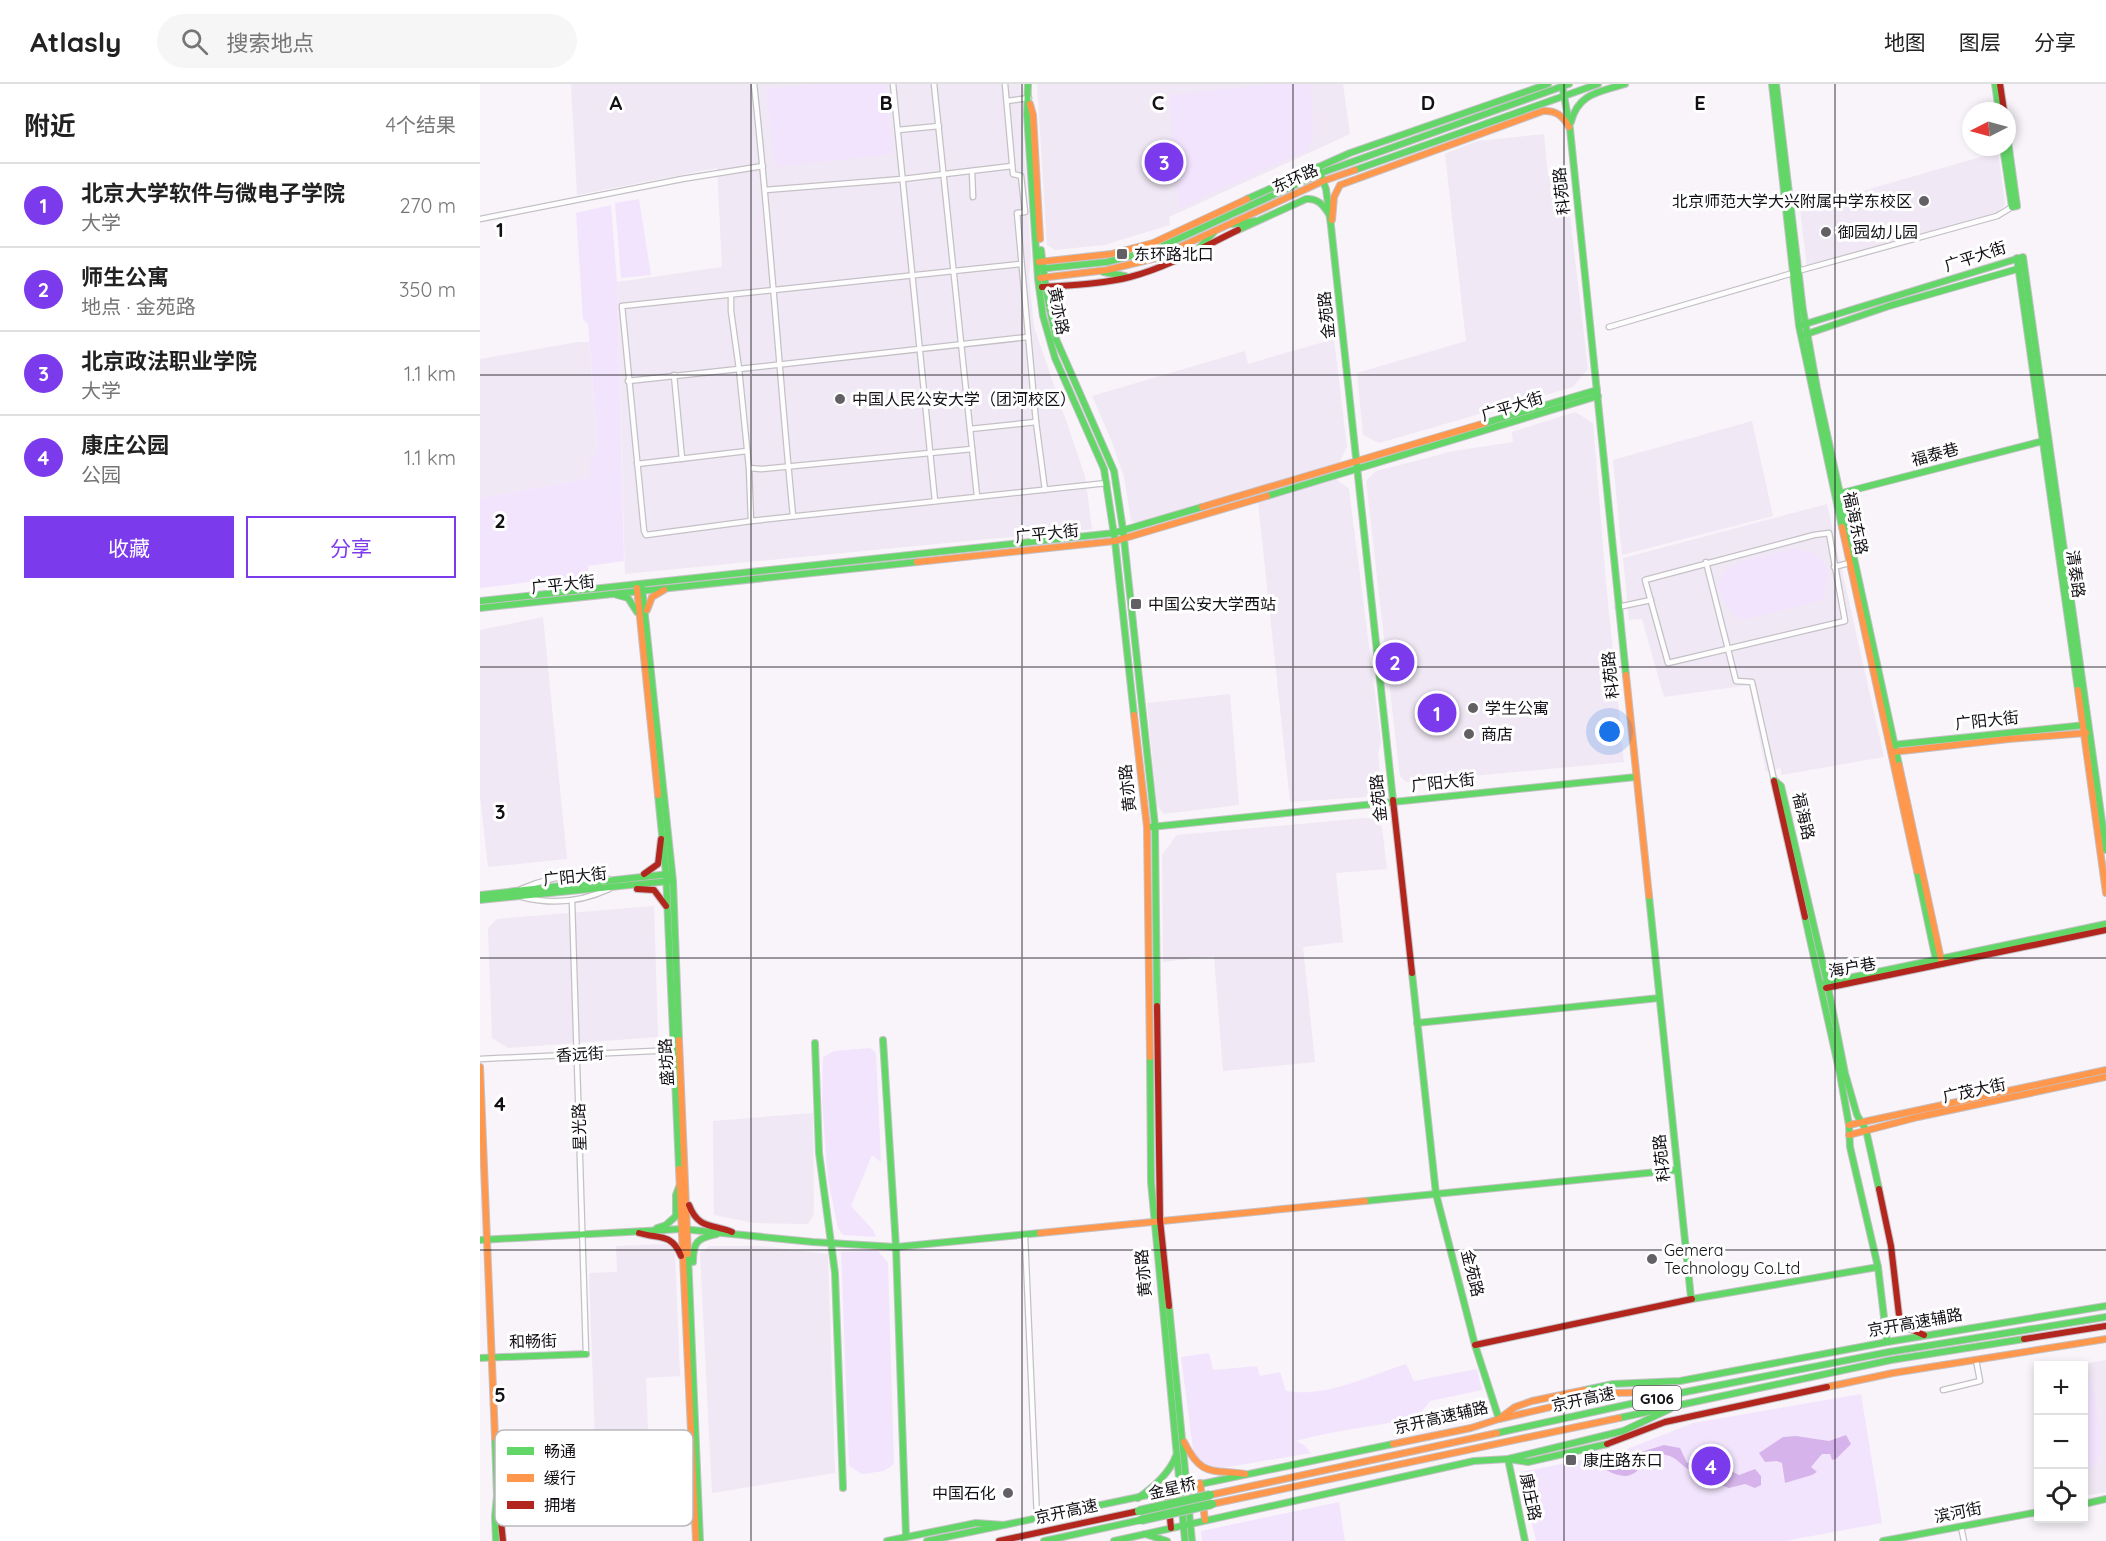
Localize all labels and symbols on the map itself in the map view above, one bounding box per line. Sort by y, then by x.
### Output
text: A [610,90,623,115]
text: B [879,90,893,115]
text: C [1152,90,1165,115]
text: D [1421,90,1435,115]
text: E [1694,90,1706,115]
north arrow [1962,102,2016,156]
pin: 3 [1144,140,1184,184]
street label: 东环路 [1269,159,1321,197]
street label: 科苑路 [1549,166,1573,216]
place label: 北京师范大学大兴附属中学东校区 [1672,191,1912,211]
marker: 北京师范大学大兴附属中学东校区 [1917,194,1931,208]
text: 1 [496,217,504,242]
place label: 御园幼儿园 [1838,222,1918,242]
marker: 御园幼儿园 [1819,225,1833,239]
street label: 广平大街 [1941,237,2009,275]
place label: 东环路北口 [1134,244,1214,264]
marker: 东环路北口 [1115,247,1129,261]
street label: 黄亦路 [1045,286,1073,336]
street label: 金苑路 [1314,290,1338,340]
street label: 广平大街 [1478,387,1546,425]
place label: 中国人民公安大学（团河校区） [852,389,1076,409]
marker: 中国人民公安大学（团河校区） [833,392,847,406]
street label: 福泰巷 [1909,438,1961,470]
street label: 福海东路 [1840,490,1872,556]
text: 2 [494,508,506,533]
street label: 广平大街 [1014,520,1080,546]
street label: 清泰路 [2063,549,2089,599]
street label: 广平大街 [530,571,596,597]
place label: 中国公安大学西站 [1148,594,1276,614]
marker: 中国公安大学西站 [1129,597,1143,611]
pin: 2 [1376,640,1414,684]
street label: 科苑路 [1598,650,1622,700]
pin: 1 [1418,690,1456,736]
place label: 学生公寓 [1485,698,1549,718]
marker: 学生公寓 [1466,701,1480,715]
street label: 广阳大街 [1954,707,2020,733]
your location [1595,717,1624,746]
place label: 商店 [1481,724,1513,744]
marker: 商店 [1462,727,1476,741]
street label: 黄亦路 [1115,763,1139,813]
street label: 广阳大街 [1410,769,1476,795]
street label: 金苑路 [1366,773,1390,823]
street label: 福海路 [1789,790,1819,842]
text: 3 [495,799,505,824]
street label: 广阳大街 [542,863,608,889]
street label: 海户巷 [1827,953,1877,981]
street label: 盛坊路 [655,1038,677,1086]
street label: 香远街 [556,1043,604,1065]
street label: 广茂大街 [1941,1074,2007,1106]
text: 4 [494,1091,506,1116]
street label: 星光路 [568,1103,590,1151]
street label: 科苑路 [1649,1133,1673,1183]
place label: Gemera Technology Co.Ltd [1664,1240,1800,1278]
street label: 金苑路 [1457,1247,1489,1299]
street label: 黄亦路 [1131,1248,1155,1298]
marker: Gemera Technology Co.Ltd [1645,1252,1659,1266]
street label: 京开高速辅路 [1866,1304,1964,1340]
street label: 和畅街 [509,1330,557,1352]
text: 5 [494,1382,506,1407]
street label: 京开高速 [1550,1383,1616,1415]
road number: G106 [1633,1386,1681,1410]
street label: 京开高速辅路 [1392,1396,1490,1438]
legend [495,1430,693,1526]
text: 畅通 [544,1441,576,1461]
pin: 4 [1692,1444,1730,1488]
place label: 康庄路东口 [1583,1450,1663,1470]
marker: 康庄路东口 [1564,1453,1578,1467]
text: 缓行 [544,1468,576,1488]
street label: 康庄路 [1516,1471,1546,1523]
street label: 金星桥 [1146,1473,1198,1503]
place label: 中国石化 [932,1483,996,1503]
marker: 中国石化 [1001,1486,1015,1500]
text: 拥堵 [544,1495,576,1515]
street label: 京开高速 [1033,1495,1099,1527]
street label: 滨河街 [1933,1498,1983,1526]

